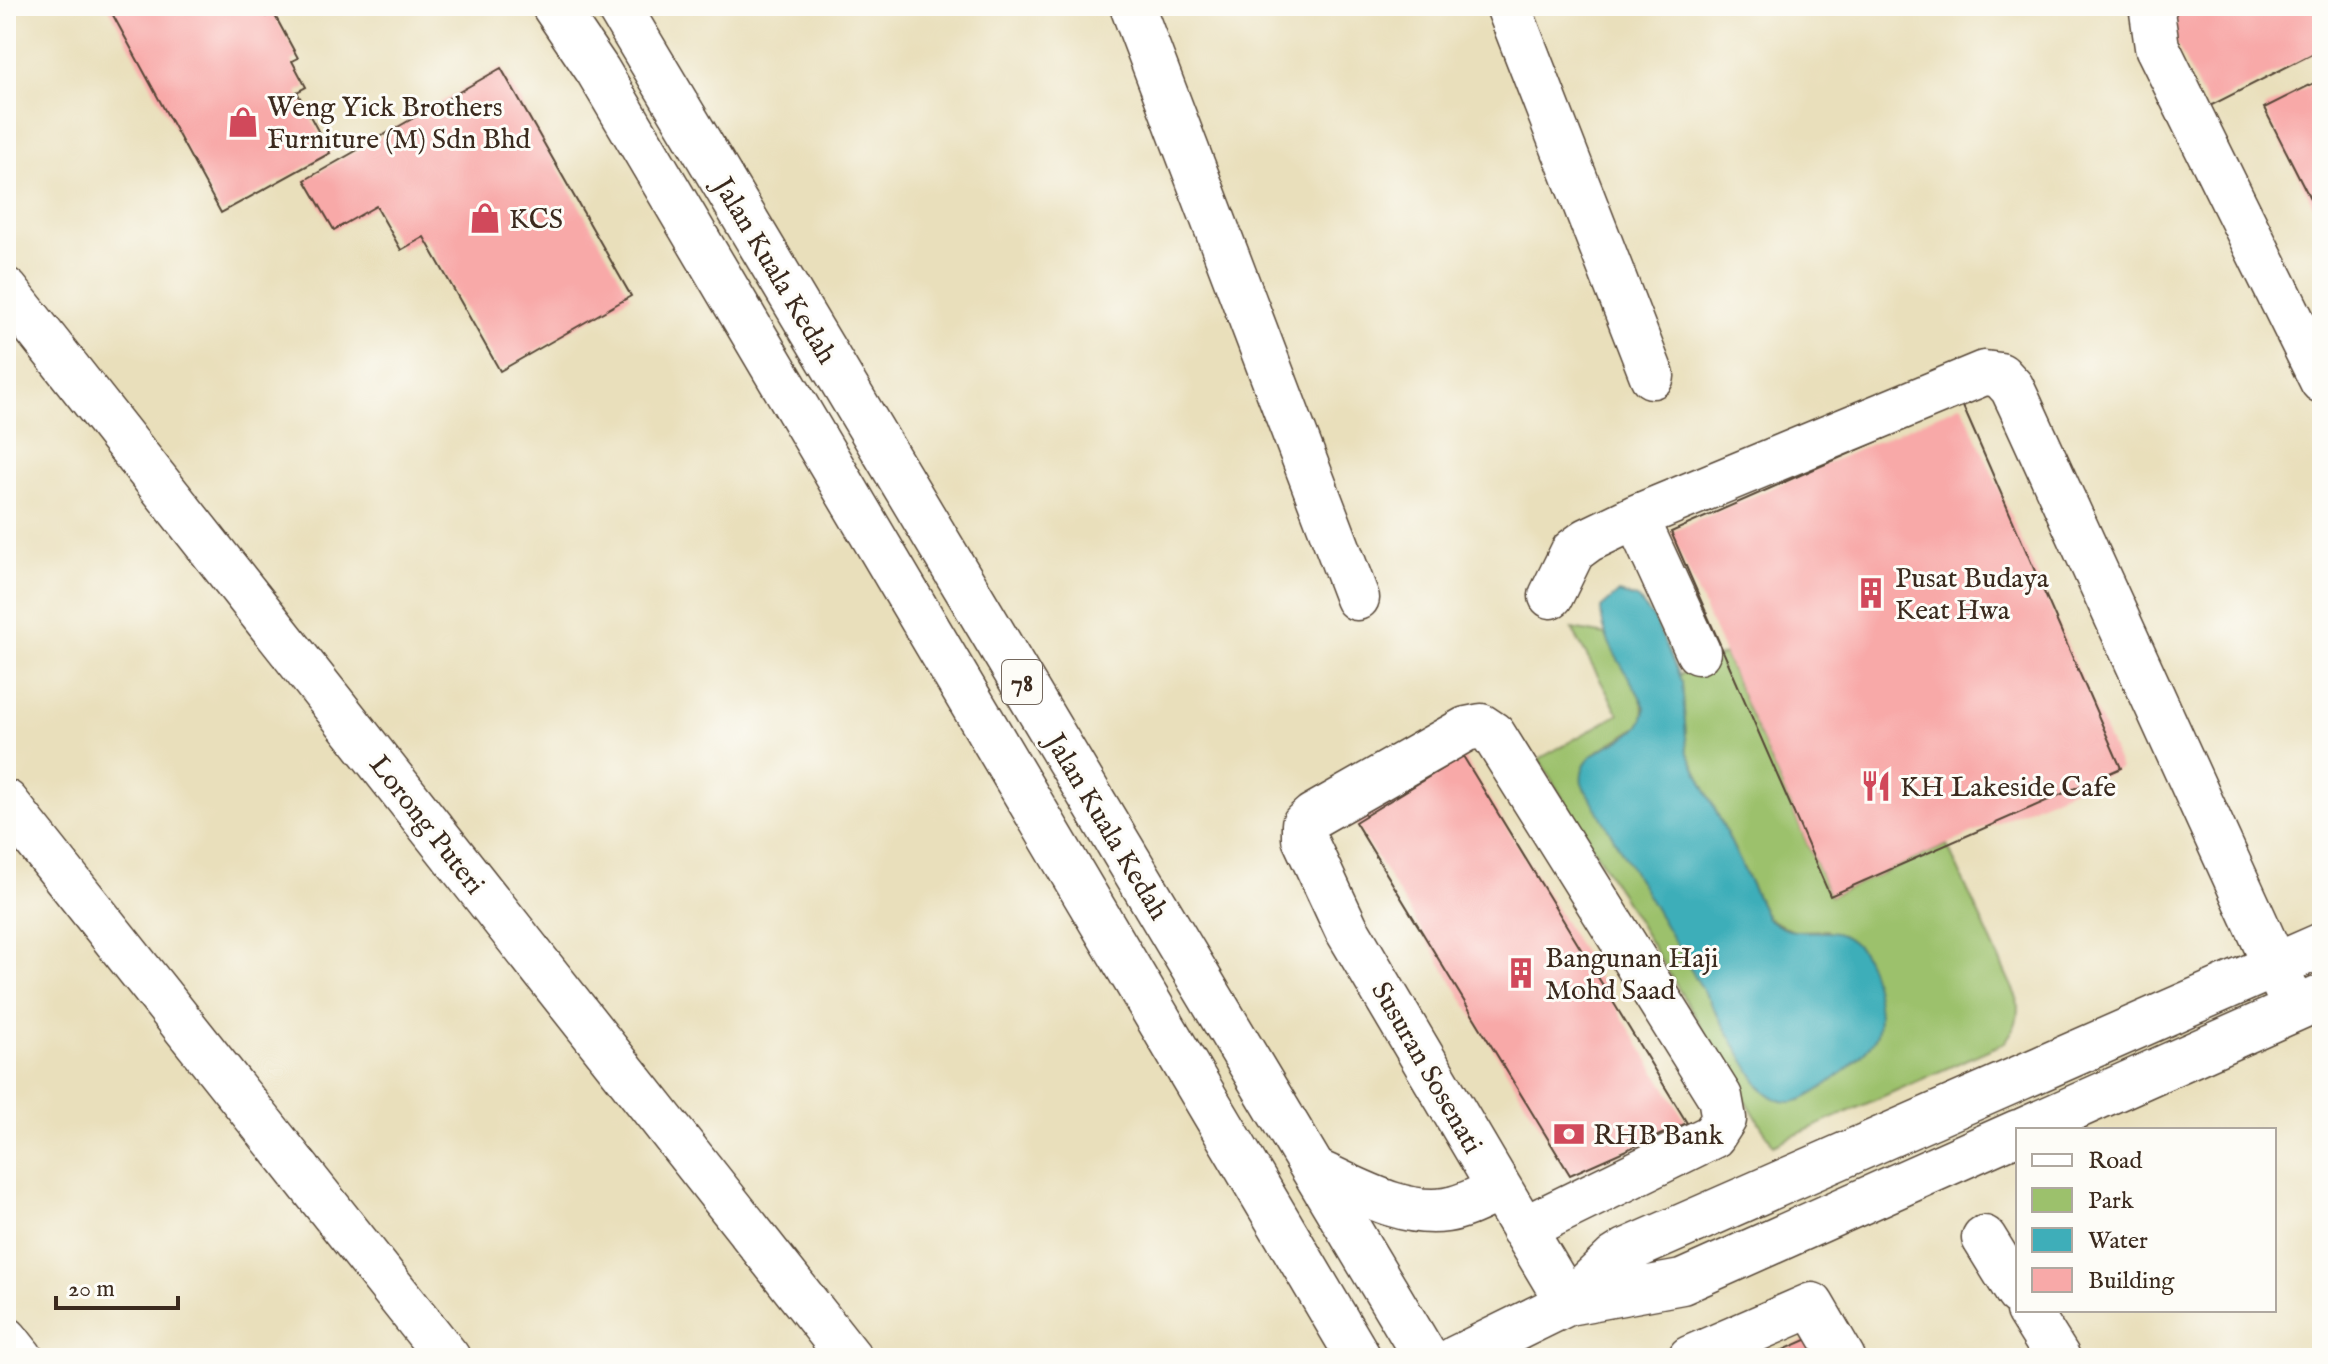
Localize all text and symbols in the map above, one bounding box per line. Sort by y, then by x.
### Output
place label: Weng Yick Brothers Furniture (M) Sdn Bhd [267,91,531,158]
shop icon: Weng Yick Brothers Furniture (M) Sdn Bhd [226,105,260,139]
street label: Jalan Kuala Kedah [703,169,843,371]
shop icon: KCS [468,201,502,235]
place label: KCS [509,203,563,238]
place label: Pusat Budaya Keat Hwa [1895,562,2050,629]
building icon: Pusat Budaya Keat Hwa [1854,576,1888,610]
road number: 78 [1002,660,1042,704]
street label: Jalan Kuala Kedah [1035,725,1175,927]
street label: Lorong Puteri [361,749,491,902]
restaurant icon: KH Lakeside Cafe [1859,769,1893,803]
place label: KH Lakeside Cafe [1900,771,2116,806]
place label: Bangunan Haji Mohd Saad [1545,942,1719,1009]
building icon: Bangunan Haji Mohd Saad [1504,956,1538,990]
street label: Susuran Sosenati [1362,976,1489,1161]
bank icon: RHB Bank [1552,1117,1586,1151]
place label: RHB Bank [1593,1119,1724,1154]
legend [2016,1128,2276,1312]
text: Road [2088,1146,2142,1177]
text: Park [2088,1186,2134,1217]
text: Water [2088,1226,2148,1257]
scale bar [56,1260,178,1310]
text: Building [2088,1266,2175,1297]
text: 20 m [68,1274,115,1305]

